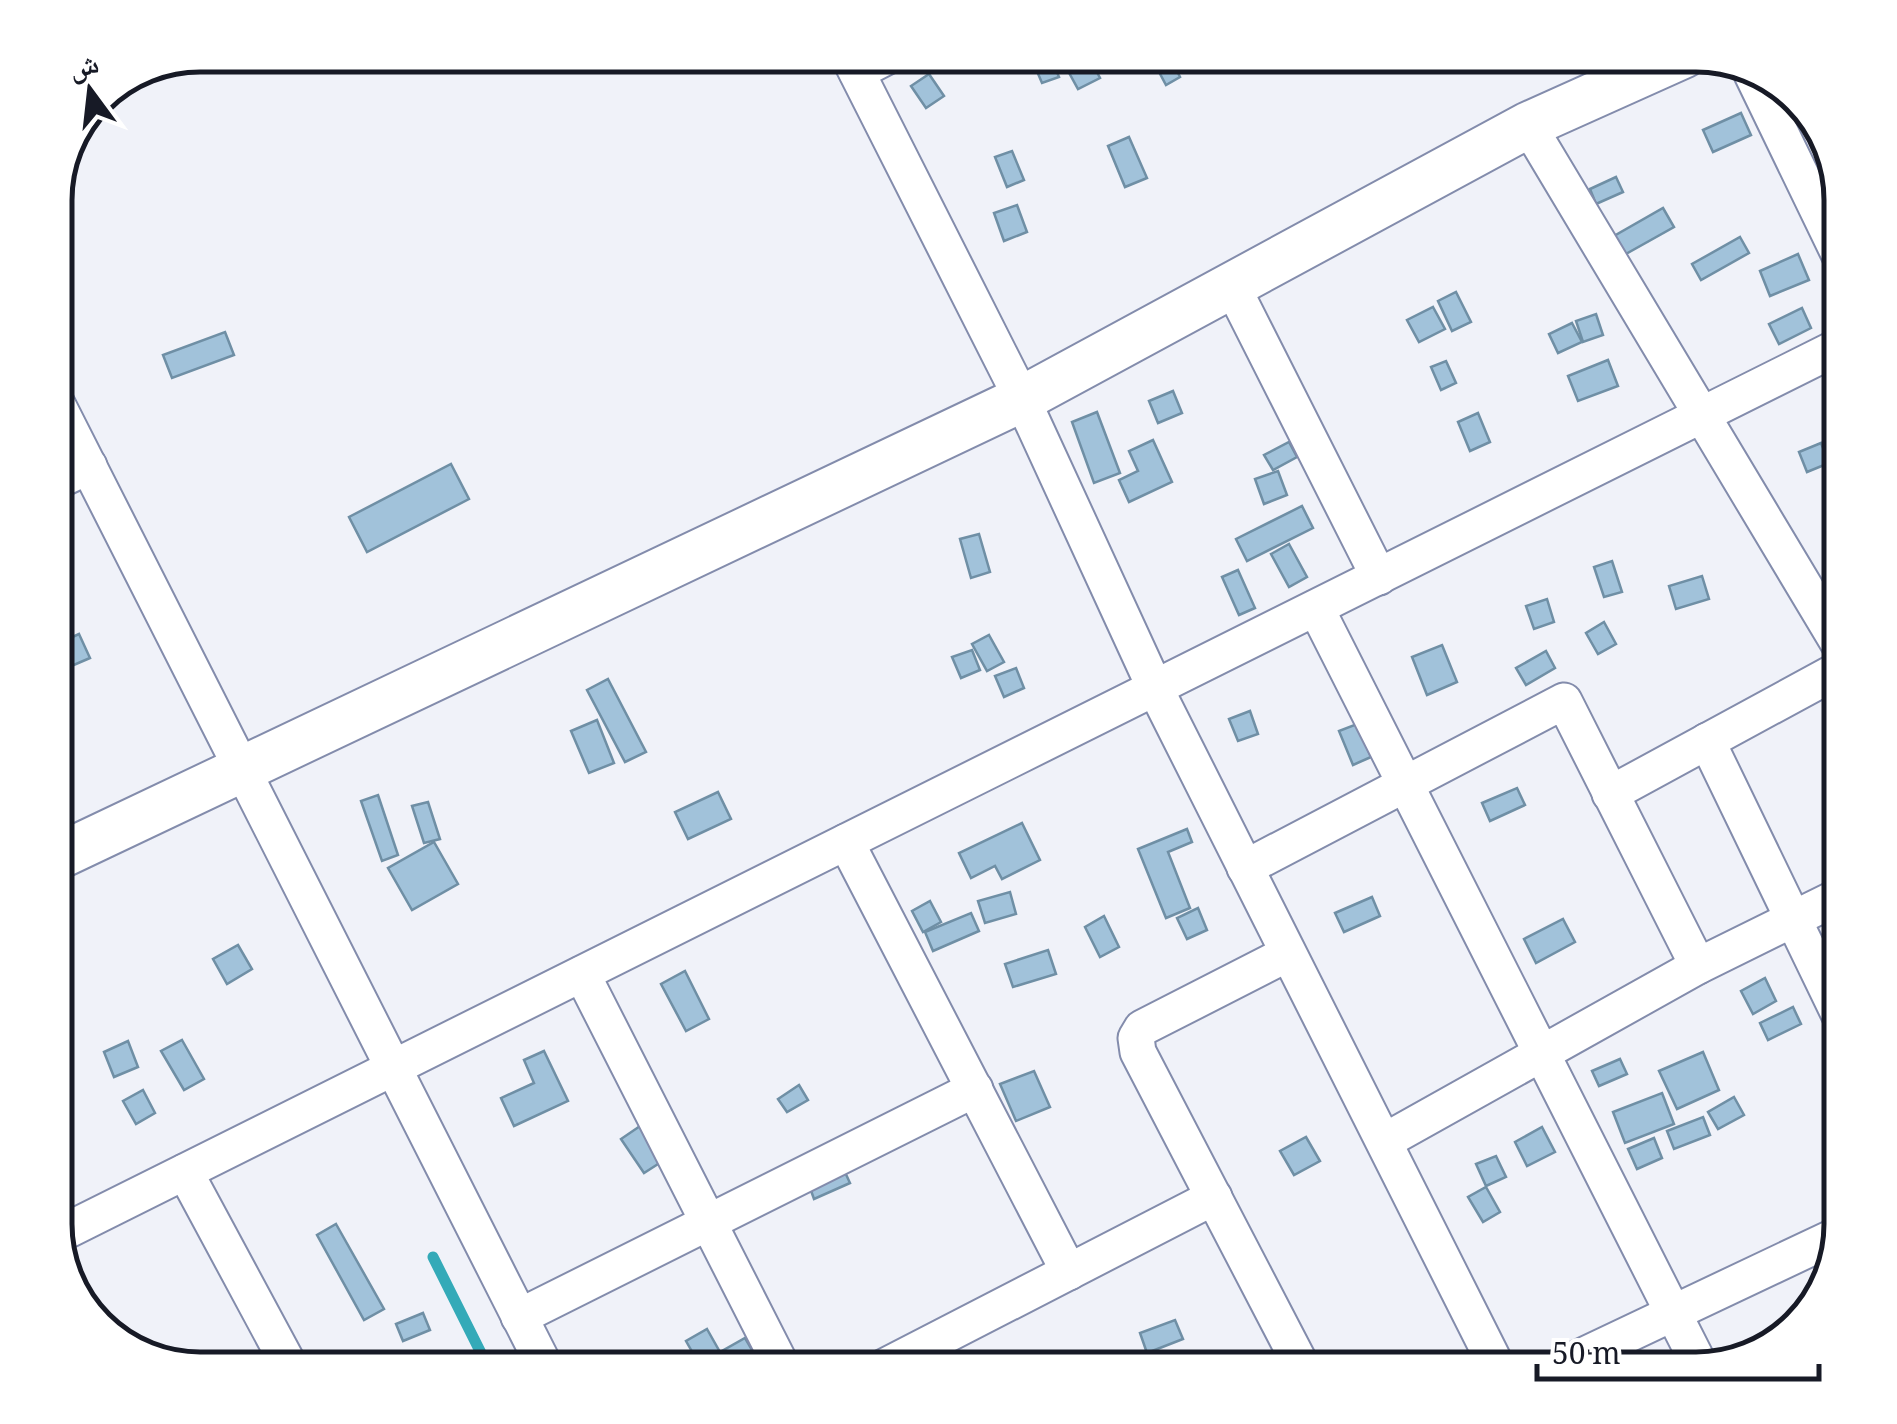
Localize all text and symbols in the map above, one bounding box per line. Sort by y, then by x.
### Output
north arrow [40,40,140,140]
text: ش [64,43,105,97]
scale bar [1537,1319,1820,1381]
text: 50 m [1552,1332,1621,1383]

